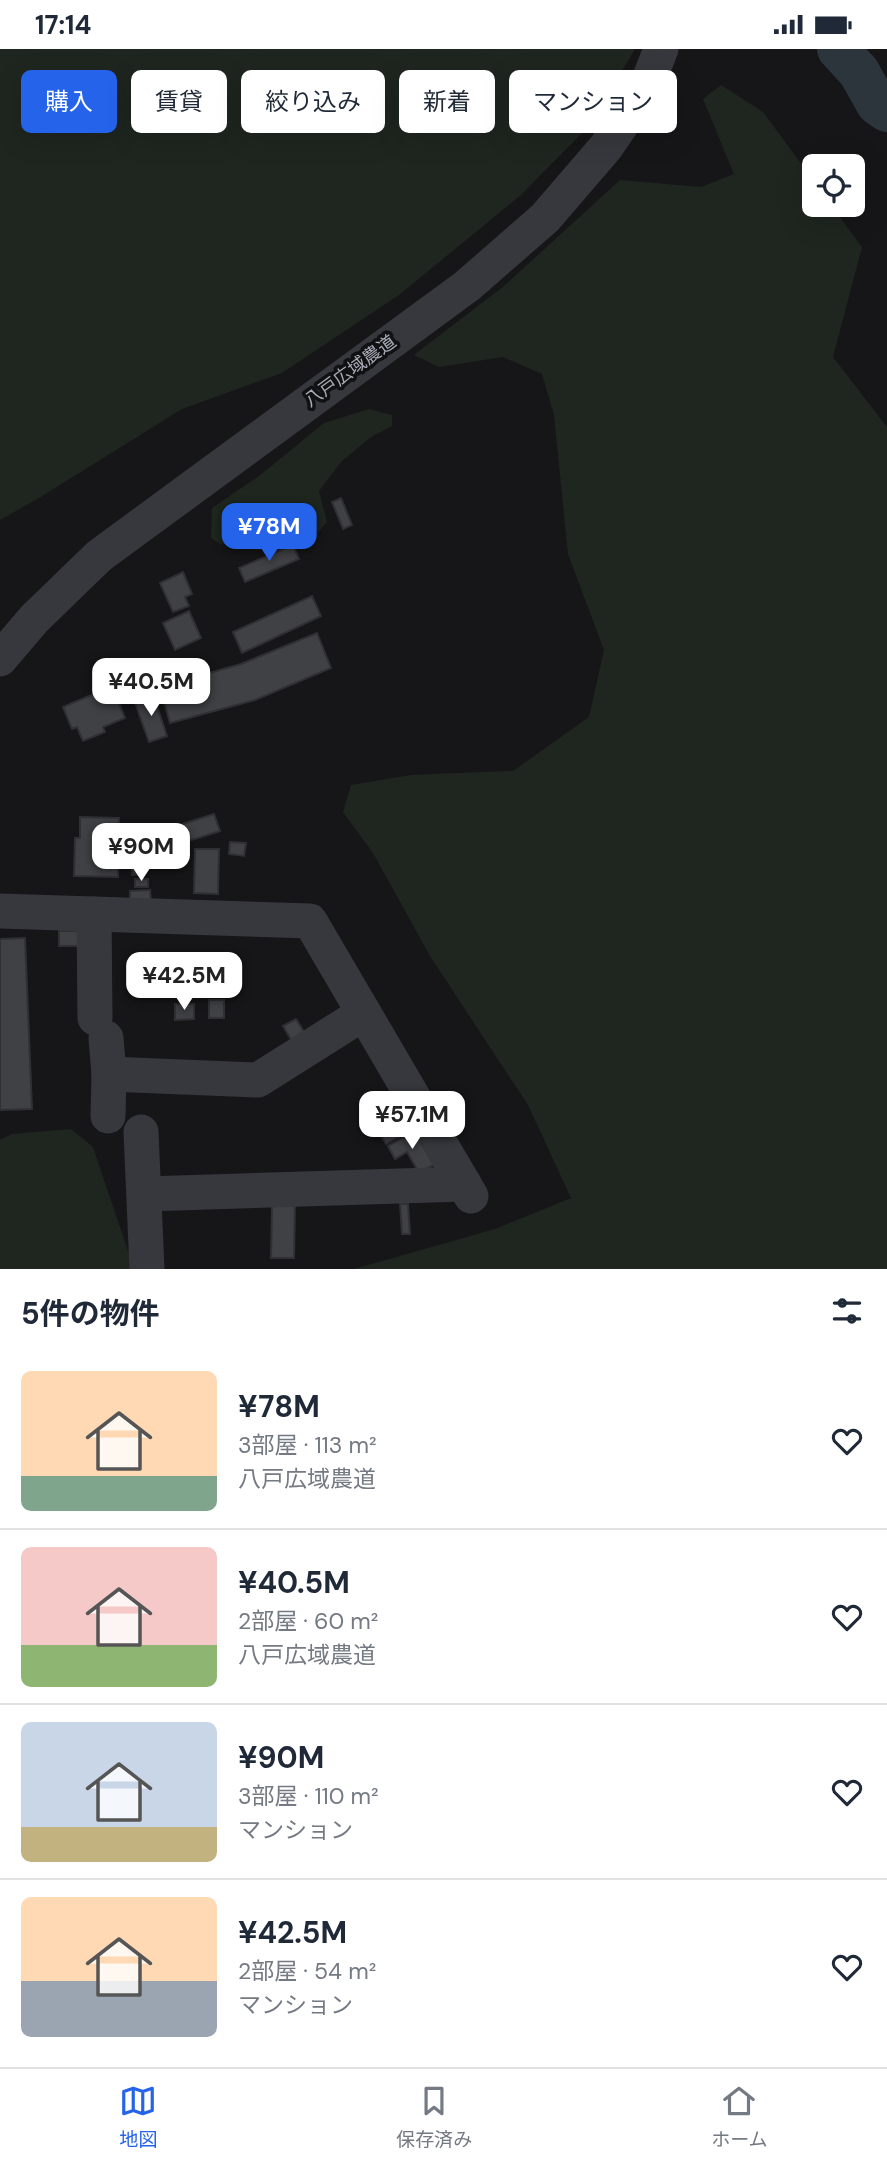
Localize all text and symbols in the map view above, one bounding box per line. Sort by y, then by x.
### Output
text: 17:14 [35,8,91,42]
chip: 購入 [21,70,117,133]
chip: 賃貸 [131,70,227,133]
chip: 絞り込み [241,70,385,133]
chip: 新着 [399,70,495,133]
chip: マンション [509,70,677,133]
map controls [802,154,865,217]
button: locate [802,154,865,217]
street label: 八戸広域農道 [299,330,401,412]
pin: ¥78M [228,503,310,563]
text: ¥78M [238,511,300,541]
pin: ¥40.5M [94,659,208,718]
text: ¥40.5M [108,666,194,696]
pin: ¥90M [100,823,182,883]
text: ¥90M [108,831,174,861]
pin: ¥42.5M [127,953,241,1012]
text: ¥42.5M [142,960,226,990]
pin: ¥57.1M [355,1091,469,1151]
text: ¥57.1M [375,1099,449,1129]
icon: filters [828,1292,866,1330]
text: 5件の物件 [21,1294,160,1333]
text: ¥78M [238,1387,320,1426]
icon: home [77,1399,161,1483]
icon: heart [828,1422,866,1460]
text: 3部屋 · 113 m² [238,1430,377,1460]
text: 八戸広域農道 [238,1464,376,1494]
text: ¥40.5M [238,1563,350,1602]
icon: home [77,1575,161,1659]
icon: heart [828,1598,866,1636]
text: 2部屋 · 60 m² [238,1606,378,1636]
text: 八戸広域農道 [238,1640,376,1670]
text: ¥90M [238,1738,324,1777]
icon: home [77,1750,161,1834]
icon: heart [828,1773,866,1811]
text: 3部屋 · 110 m² [238,1781,379,1811]
text: マンション [238,1815,353,1845]
text: ¥42.5M [238,1913,347,1952]
icon: home [77,1925,161,2009]
icon: heart [828,1948,866,1986]
text: 2部屋 · 54 m² [238,1956,376,1986]
text: マンション [238,1990,353,2020]
tab: 地図 [119,2082,157,2152]
tab: 保存済み [396,2082,472,2152]
tab: ホーム [711,2082,768,2152]

